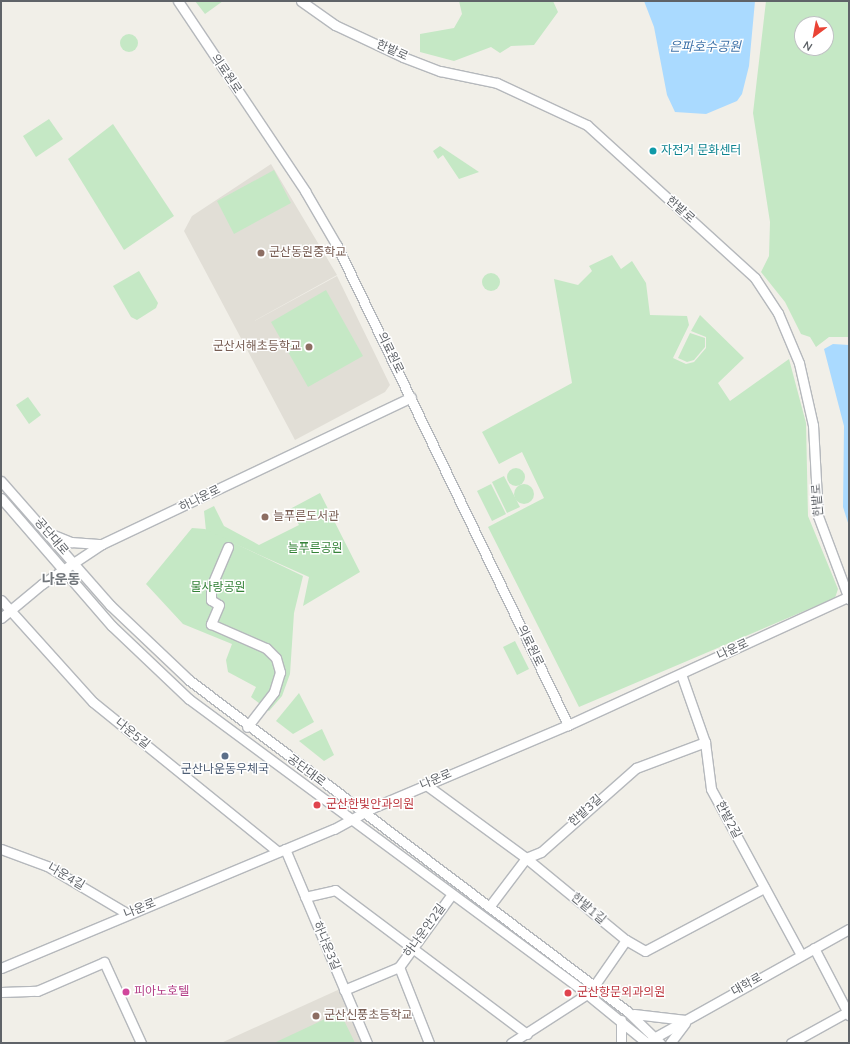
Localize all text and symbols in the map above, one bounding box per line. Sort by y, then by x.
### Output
north arrow [794,16,834,56]
text: N [800,37,815,54]
street label: 한밭로 [374,38,410,64]
water label: 은파호수공원 [669,39,741,55]
street label: 의료원로 [208,52,244,96]
place label: 자전거 문화센터 [661,144,741,158]
marker: 자전거 문화센터 [648,146,658,156]
street label: 한밭로 [663,194,697,226]
place label: 군산동원중학교 [269,246,346,260]
marker: 군산동원중학교 [256,248,266,258]
street label: 의료원로 [374,330,406,376]
place label: 군산서해초등학교 [213,340,301,354]
marker: 군산서해초등학교 [304,342,314,352]
street label: 하나운로 [177,483,223,515]
street label: 한밭로 [809,483,827,517]
place label: 늘푸른도서관 [273,510,339,524]
marker: 늘푸른도서관 [260,512,270,522]
street label: 공단대로 [31,516,71,558]
park label: 늘푸른공원 [287,542,343,556]
district label: 나운동 [42,572,80,588]
park label: 물사랑공원 [190,581,246,595]
street label: 의료원로 [514,623,546,669]
street label: 나운로 [715,636,751,664]
street label: 나운5길 [112,716,152,752]
marker: 군산나운동우체국 [220,751,230,761]
street label: 공단대로 [284,752,328,790]
place label: 군산나운동우체국 [181,763,269,777]
street label: 나운로 [418,767,454,793]
street label: 한밭3길 [566,792,606,830]
place label: 군산한빛안과의원 [326,798,414,812]
marker: 군산한빛안과의원 [311,799,323,811]
street label: 한밭2길 [712,799,744,841]
street label: 나운4길 [45,861,87,893]
street label: 한밭1길 [568,891,608,927]
street label: 나운로 [122,896,158,922]
street label: 하나운안2길 [401,902,449,960]
street label: 하나운3길 [309,920,343,972]
street label: 대학로 [729,971,765,999]
place label: 피아노호텔 [134,985,189,999]
place label: 군산항문외과의원 [577,986,665,1000]
marker: 피아노호텔 [121,987,131,997]
marker: 군산항문외과의원 [562,987,574,999]
place label: 군산신풍초등학교 [324,1009,412,1023]
marker: 군산신풍초등학교 [311,1011,321,1021]

